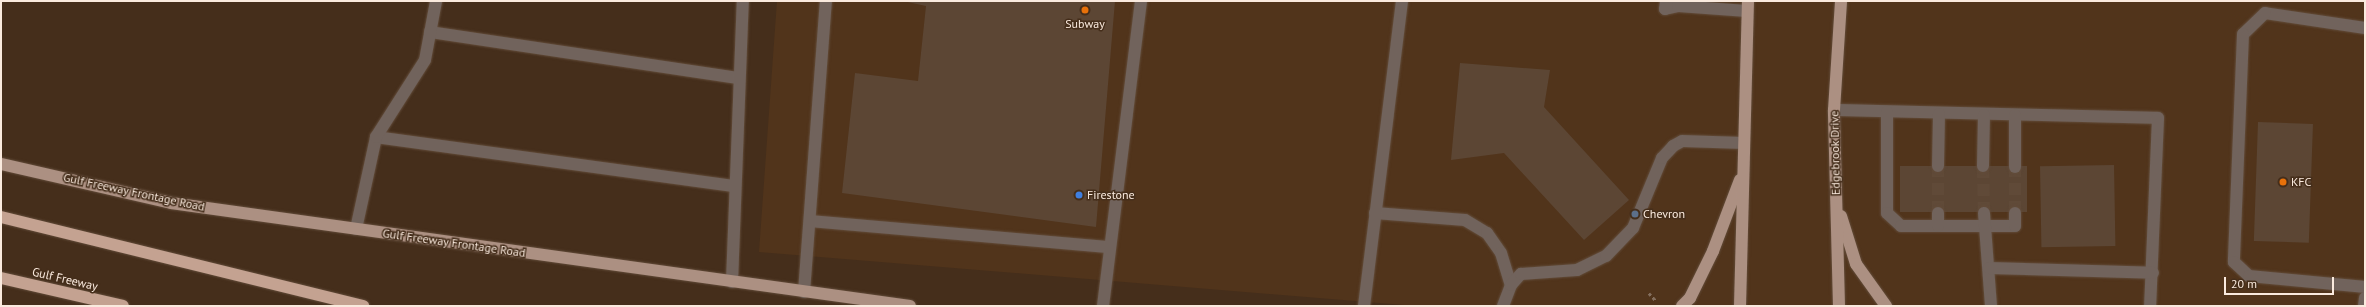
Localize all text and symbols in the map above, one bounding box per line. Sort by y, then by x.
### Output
marker: Subway [1080,5,1090,15]
place label: Subway [1065,17,1105,31]
street label: Edgebrook Drive [1827,111,1843,195]
street label: Gulf Freeway Frontage Road [62,170,206,214]
place label: KFC [2291,175,2311,189]
marker: KFC [2278,177,2288,187]
place label: Firestone [1087,188,1135,202]
marker: Firestone [1074,190,1084,200]
place label: Chevron [1643,207,1685,221]
marker: Chevron [1630,209,1640,219]
street label: Gulf Freeway Frontage Road [381,226,527,260]
street label: Gulf Freeway [31,264,99,294]
scale bar [2226,269,2336,295]
text: 20 m [2231,276,2257,291]

